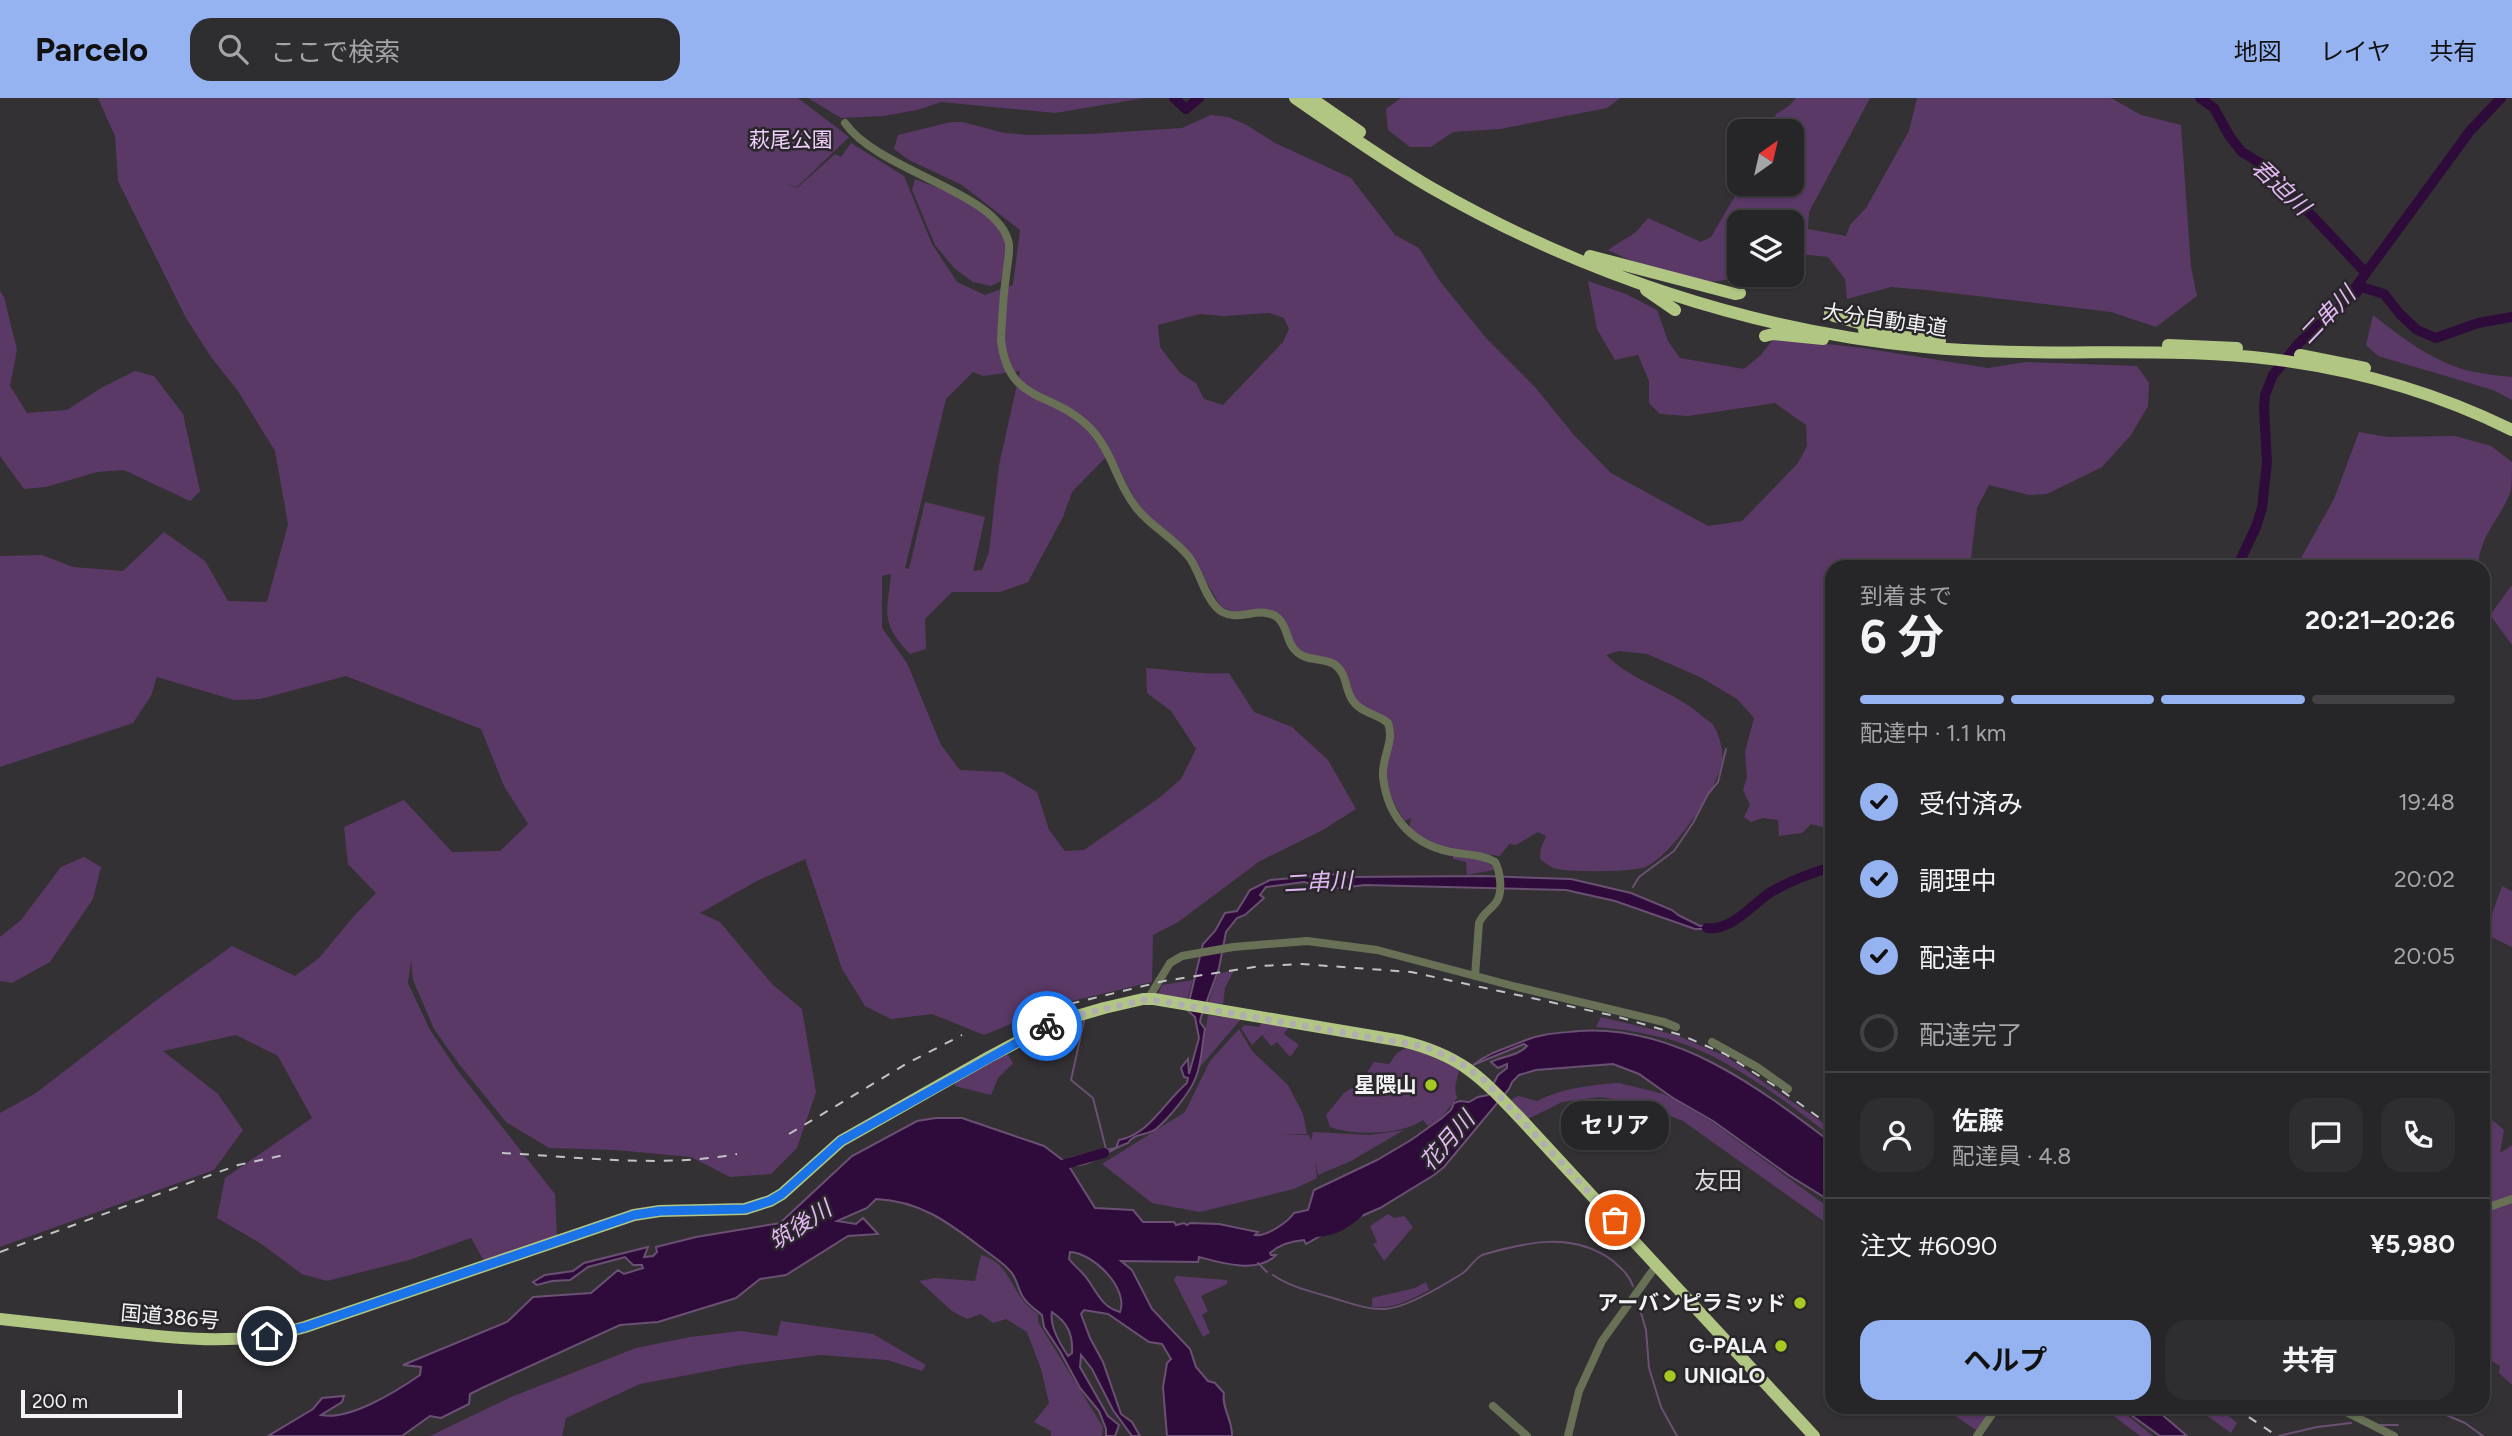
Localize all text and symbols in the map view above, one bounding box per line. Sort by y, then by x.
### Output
search box [190,18,680,81]
text: Parcelo [35,30,148,69]
icon: search [214,30,252,68]
text: ここで検索 [270,36,400,68]
text: 地図 [2234,37,2282,66]
text: レイヤ [2320,37,2391,66]
text: 共有 [2429,37,2477,66]
north arrow [1727,119,1804,196]
map controls [1727,119,1804,287]
park label: 萩尾公園 [749,127,833,152]
water label: 君迫川 [2246,153,2318,223]
button: layers [1727,210,1804,287]
water label: 二串川 [2293,278,2363,350]
street label: 大分自動車道 [1821,298,1949,341]
text: 到着まで [1860,582,1952,610]
text: 20:21–20:26 [2305,604,2455,636]
text: 6 分 [1860,609,1944,665]
text: 配達中 · 1.1 km [1860,719,2006,747]
icon: check [1860,783,1898,821]
text: 受付済み [1919,788,2023,820]
text: 19:48 [2398,788,2455,816]
icon: check [1860,860,1898,898]
text: 調理中 [1919,865,1997,897]
text: 20:02 [2394,865,2455,893]
water label: 二串川 [1283,866,1356,898]
icon: check [1860,937,1898,975]
text: 配達中 [1919,942,1997,974]
text: 20:05 [2394,942,2455,970]
courier [1012,991,1082,1061]
icon: bike [1028,1007,1066,1045]
text: 配達完了 [1919,1019,2023,1051]
place label: 星隈山 [1354,1072,1417,1097]
marker: 星隈山 [1423,1077,1439,1093]
button: person [1860,1098,1934,1172]
button: chat [2289,1098,2363,1172]
button: phone [2381,1098,2455,1172]
callout: セリア [1561,1101,1669,1150]
water label: 花月川 [1414,1104,1482,1176]
text: 佐藤 [1952,1105,2004,1137]
text: セリア [1581,1111,1650,1139]
text: 配達員 · 4.8 [1952,1142,2071,1170]
district label: 友田 [1694,1166,1742,1195]
pin [1585,1190,1645,1250]
water label: 筑後川 [763,1193,839,1256]
icon: bag [1596,1201,1634,1239]
text: ¥5,980 [2370,1228,2455,1260]
text: 注文 #6090 [1860,1230,1998,1262]
place label: アーバンピラミッド [1597,1290,1786,1315]
marker: アーバンピラミッド [1792,1295,1808,1311]
street label: 国道386号 [120,1300,221,1333]
pin [237,1306,297,1366]
icon: home [248,1317,286,1355]
button: ヘルプ [1860,1320,2151,1400]
button: 共有 [2165,1320,2455,1400]
place label: G-PALA [1689,1333,1767,1358]
marker: G-PALA [1773,1338,1789,1354]
place label: UNIQLO [1684,1363,1765,1388]
marker: UNIQLO [1662,1368,1678,1384]
scale bar [21,1387,182,1419]
text: 200 m [32,1390,88,1413]

